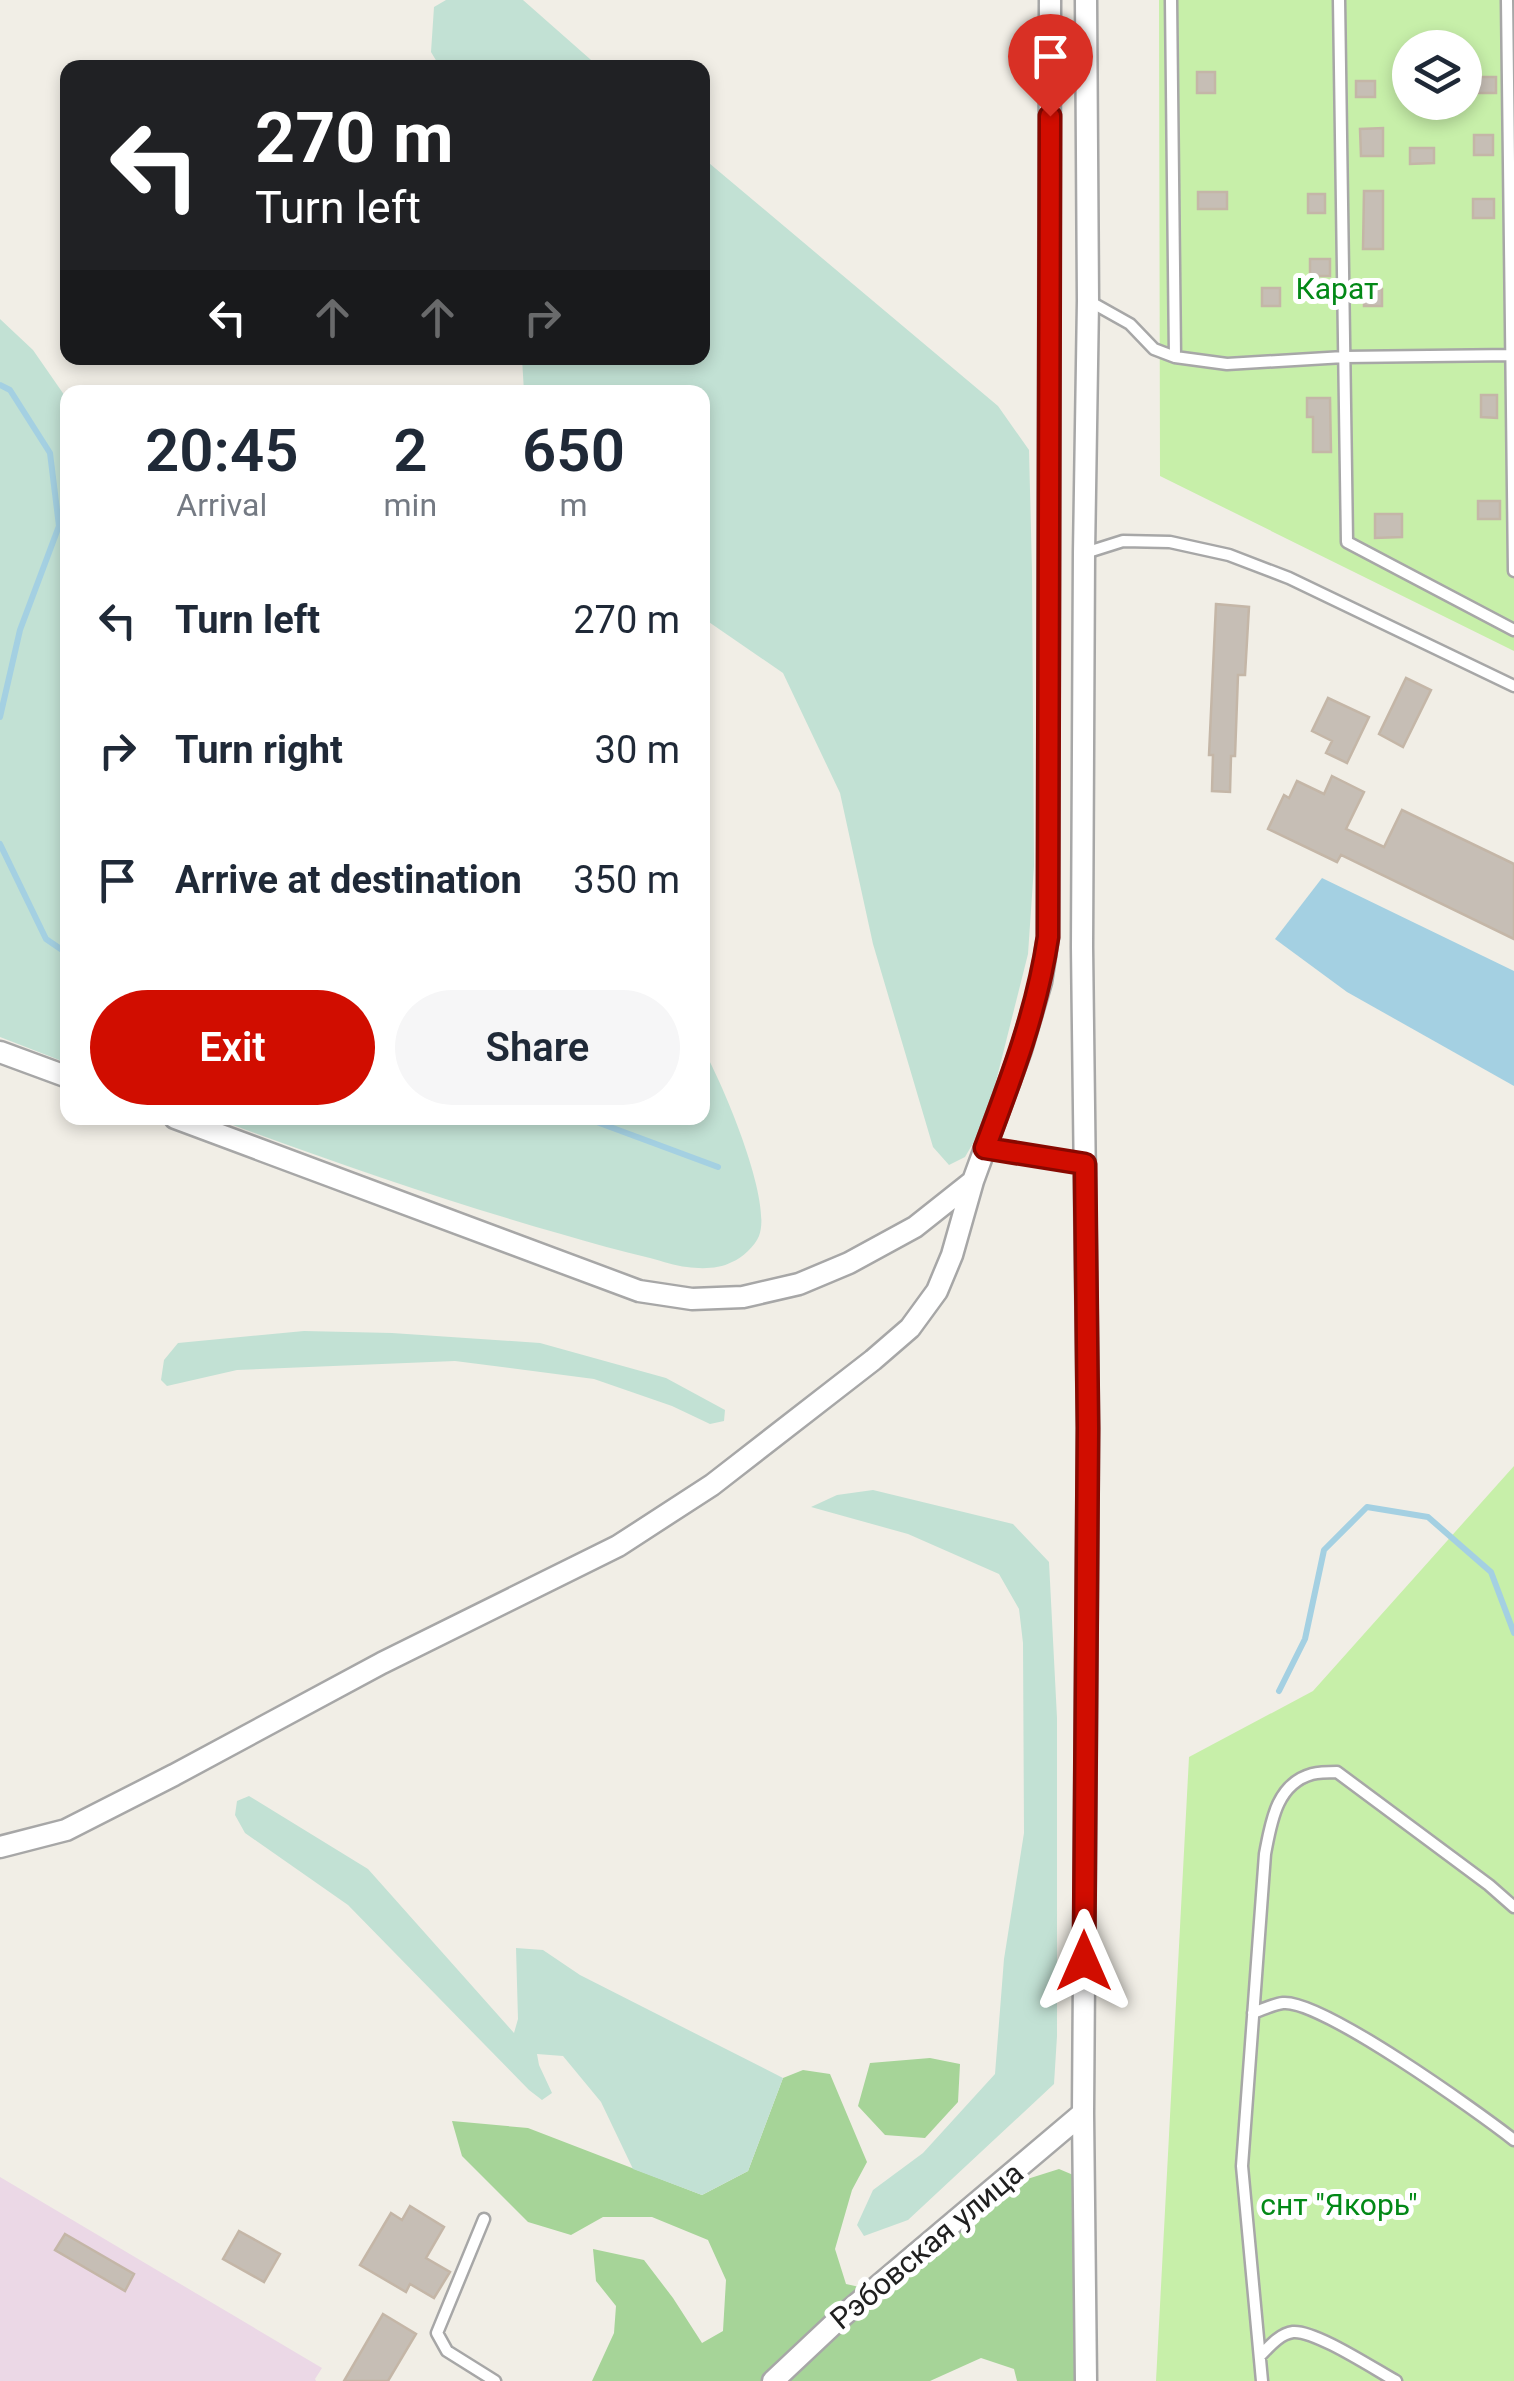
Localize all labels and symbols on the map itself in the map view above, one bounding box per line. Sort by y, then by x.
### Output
pin [1008,14,1093,117]
park label: Карат [1296,271,1378,306]
position arrow [1032,1909,1136,2013]
street label: Рэбовская улица [823,2155,1030,2336]
park label: снт "Якорь" [1260,2187,1418,2222]

